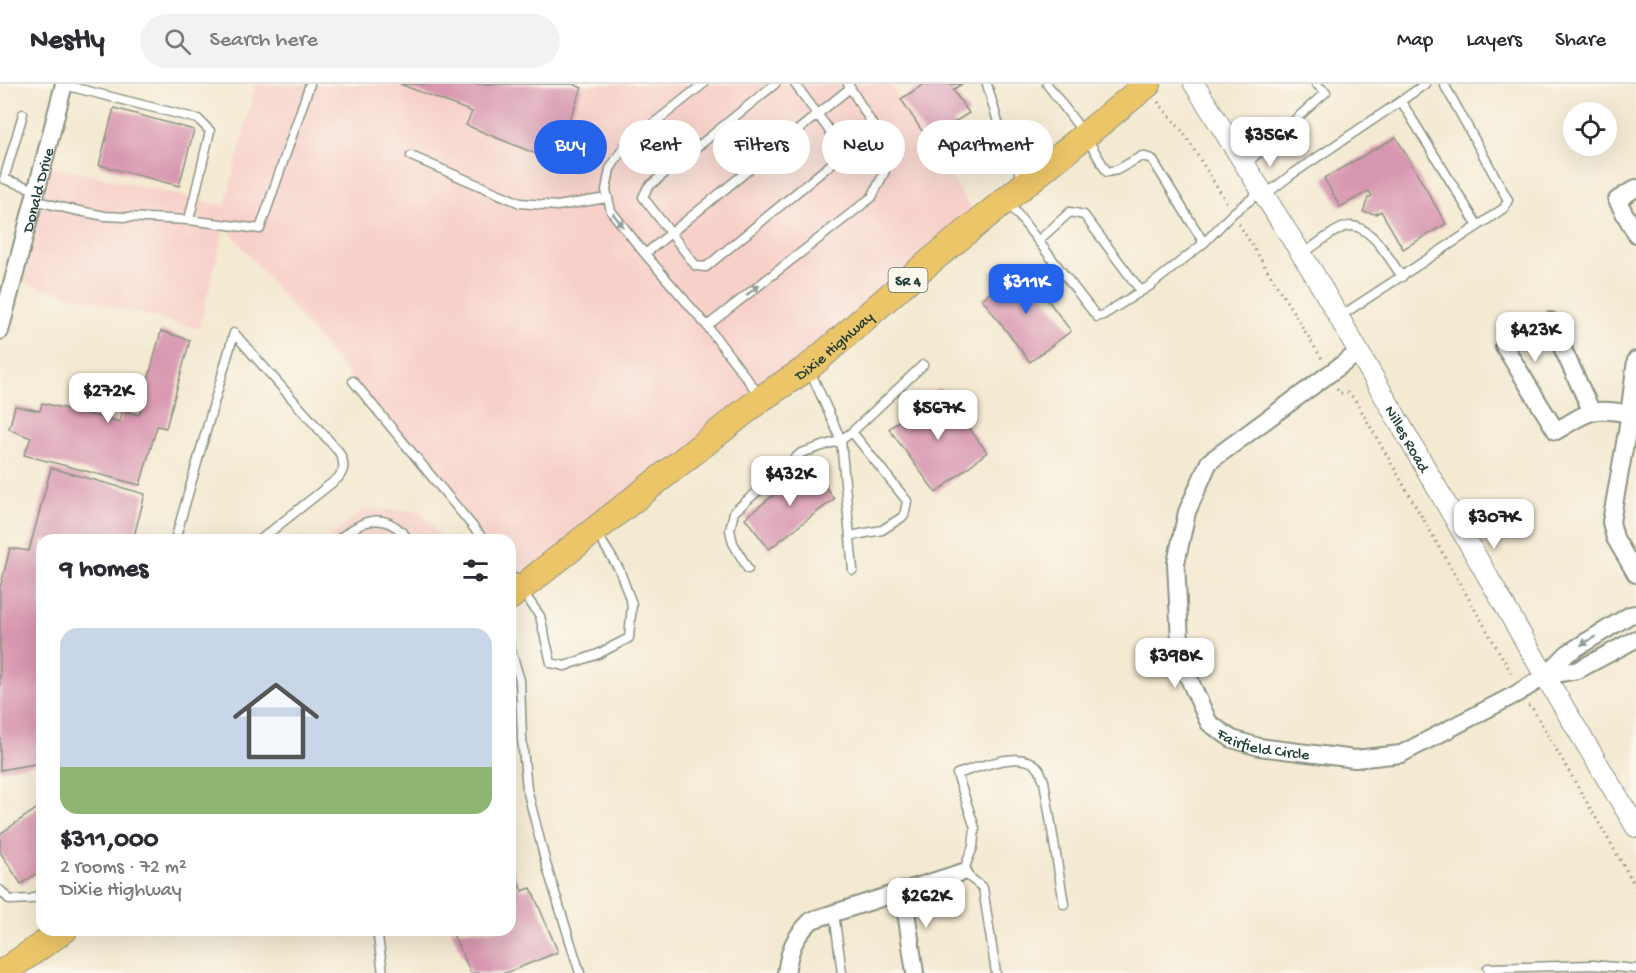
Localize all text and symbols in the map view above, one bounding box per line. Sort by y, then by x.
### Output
search box [140,14,560,68]
text: Nestly [30,25,104,58]
icon: search [161,25,194,58]
text: Search here [209,28,318,54]
text: Map [1397,29,1433,54]
text: Layers [1466,29,1522,54]
text: Share [1555,29,1606,54]
map controls [1563,102,1617,156]
button: locate [1563,102,1617,156]
pin: $356K [1228,117,1312,168]
chip: Buy [534,120,607,174]
chip: Rent [619,120,701,174]
chip: Filters [713,120,810,174]
chip: New [822,120,905,174]
chip: Apartment [917,120,1053,174]
text: $356K [1244,125,1296,148]
street label: Donald Drive [20,145,60,236]
one-way arrow [612,213,624,228]
pin: $311K [984,264,1068,315]
road number: SR 4 [888,268,928,292]
text: $311K [1003,272,1049,295]
one-way arrow [746,284,761,296]
street label: Dixie Highway [791,309,879,387]
pin: $423K [1493,312,1577,363]
text: $423K [1510,320,1560,343]
pin: $272K [66,373,150,424]
text: $272K [83,381,133,404]
pin: $567K [896,390,980,441]
text: $567K [912,398,964,421]
street label: Nilles Road [1379,403,1433,478]
pin: $432K [748,456,832,507]
text: $432K [765,464,815,487]
pin: $307K [1452,499,1536,550]
text: $307K [1468,507,1520,530]
icon: filters [459,554,492,587]
text: 9 homes [60,555,148,586]
one-way arrow [1580,636,1596,647]
pin: $398K [1133,638,1217,689]
text: $398K [1149,646,1201,669]
icon: home [222,667,330,775]
street label: Fairfield Circle [1211,725,1311,766]
text: $311,000 [60,826,159,857]
text: 2 rooms · 72 m² [60,857,187,880]
pin: $262K [884,878,968,929]
text: Dixie Highway [60,880,182,903]
text: $262K [901,886,951,909]

